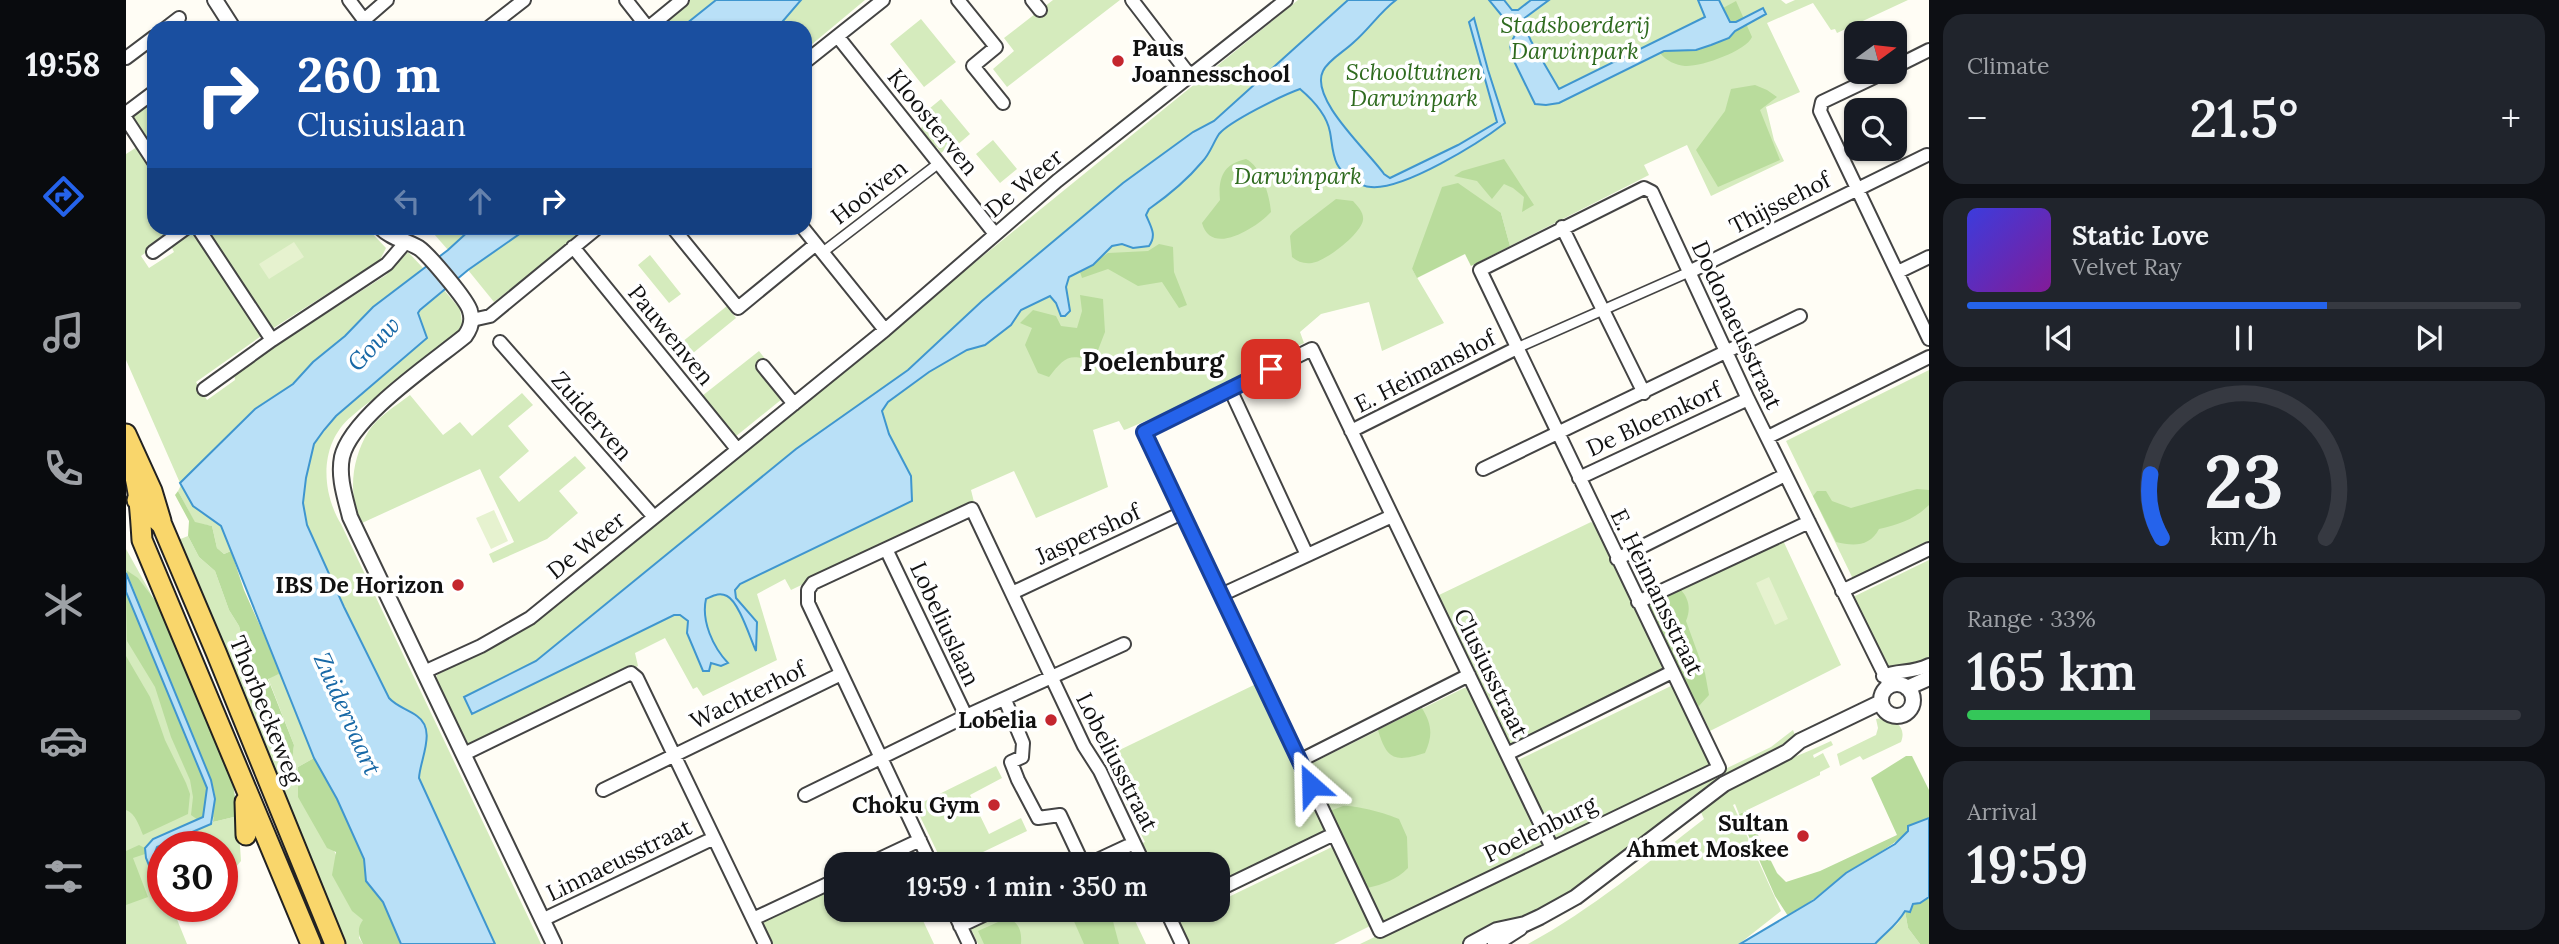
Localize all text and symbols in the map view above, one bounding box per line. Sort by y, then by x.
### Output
park label: Stadsboerderij Darwinpark [1500,10,1650,65]
north arrow [1844,21,1908,84]
map controls [1844,21,1907,161]
place label: Paus Joannesschool [1132,33,1290,88]
text: 260 m [297,43,440,105]
text: 19:58 [25,44,101,85]
icon: right [182,49,273,140]
text: Climate [1967,51,2049,80]
marker: Paus Joannesschool [1110,53,1126,69]
park label: Schooltuinen Darwinpark [1346,57,1482,112]
street label: Kloosterven [882,62,985,181]
text: 21.5° [2190,85,2298,151]
text: − [1967,94,1987,142]
text: + [2501,94,2521,142]
button: search [1844,98,1907,161]
text: Clusiuslaan [297,104,466,145]
street label: De Weer [979,142,1068,223]
street label: Hooiven [825,153,913,230]
park label: Darwinpark [1234,161,1362,190]
street label: Thijssehof [1724,164,1837,240]
icon: directions [39,172,88,221]
icon: left [388,182,426,220]
icon: ahead [461,182,499,220]
icon: right [534,182,572,220]
text: Static Love [2072,219,2209,252]
street label: Dodonaeusstraat [1686,236,1789,414]
text: Velvet Ray [2072,252,2182,281]
street label: Pauwenven [622,278,721,391]
icon: music [39,308,88,357]
water label: Gouw [340,310,407,378]
icon: previous [2040,319,2078,357]
icon: pause [2225,319,2263,357]
icon: next [2410,319,2448,357]
street label: E. Heimanshof [1349,322,1502,419]
pin [1241,339,1301,399]
district label: Poelenburg [1082,345,1225,378]
icon: arrive [1252,350,1290,388]
street label: Zuiderven [546,365,639,466]
street label: De Bloemkorf [1582,374,1728,463]
text: 23 [2204,435,2284,528]
icon: phone [39,444,88,493]
street label: Jaspershof [1030,496,1147,571]
street label: De Weer [541,504,631,585]
street label: E. Heimansstraat [1605,504,1710,680]
text: km/h [2210,520,2278,552]
street label: Lobeliuslaan [904,557,987,691]
place label: IBS De Horizon [275,570,444,599]
marker: IBS De Horizon [450,577,466,593]
icon: climate [39,580,88,629]
street label: Clusiusstraat [1448,604,1535,742]
text: Range · 33% [1967,604,2096,633]
street label: Thorbeckeweg [223,631,310,790]
text: 165 km [1967,638,2136,704]
water label: Zuidervaart [307,648,388,780]
street label: Wachterhof [685,653,813,735]
street label: Lobeliusstraat [1070,688,1165,836]
place label: Lobelia [958,705,1037,734]
marker: Lobelia [1043,712,1059,728]
icon: car [39,716,88,765]
position arrow [1274,748,1348,822]
street label: Poelenburg [1479,788,1602,868]
place label: Choku Gym [852,790,980,819]
marker: Choku Gym [986,797,1002,813]
text: Arrival [1967,797,2037,826]
place label: Sultan Ahmet Moskee [1626,808,1789,863]
street label: Linnaeusstraat [541,812,696,907]
marker: Sultan Ahmet Moskee [1795,828,1811,844]
speed limit sign: 30 [147,831,238,922]
text: 19:59 [1967,831,2089,897]
icon: filters [39,852,88,901]
text: 19:59 · 1 min · 350 m [906,870,1148,903]

